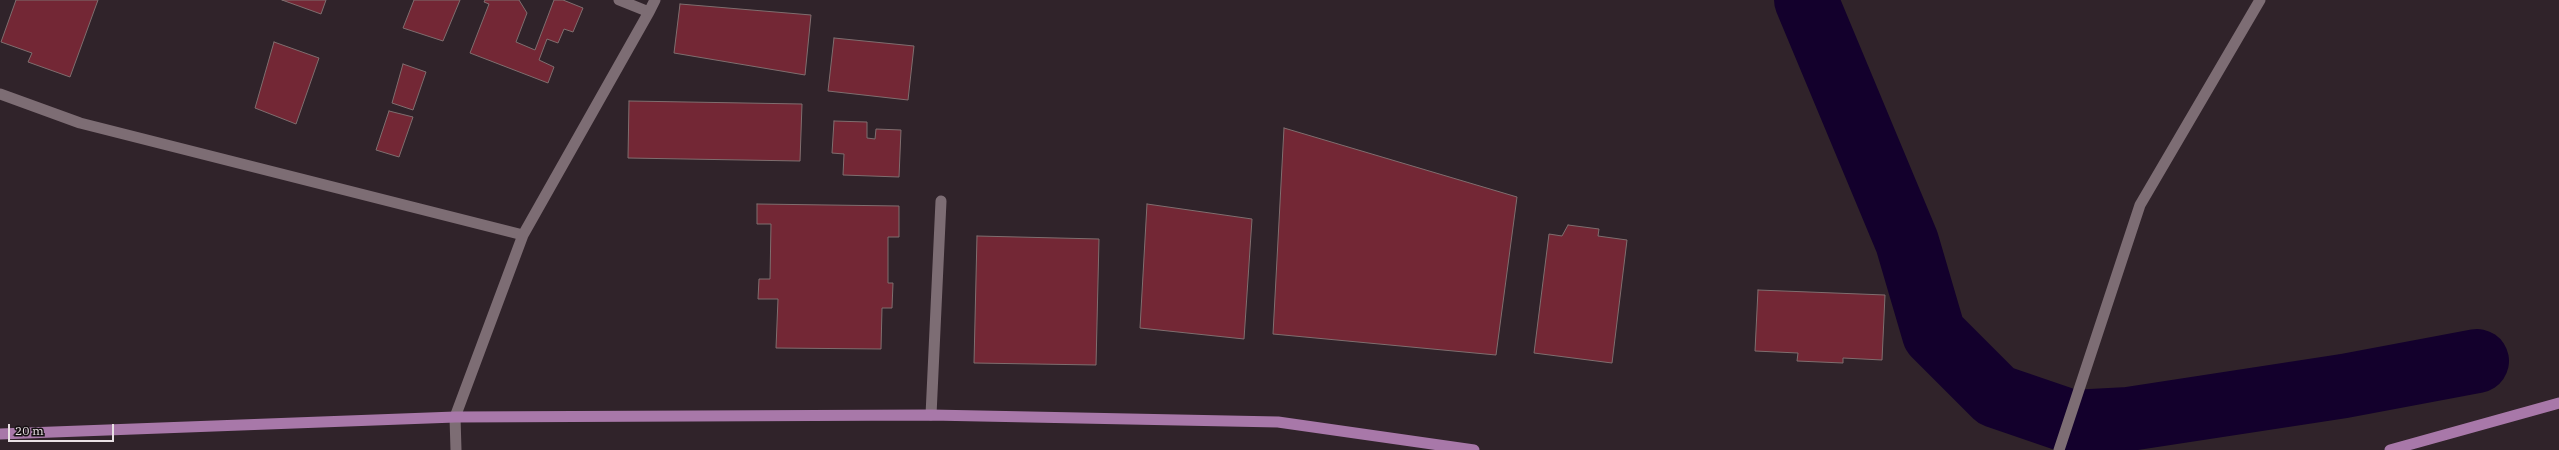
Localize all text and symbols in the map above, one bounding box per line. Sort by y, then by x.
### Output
scale bar [10,416,116,442]
text: 20 m [15,423,44,438]

